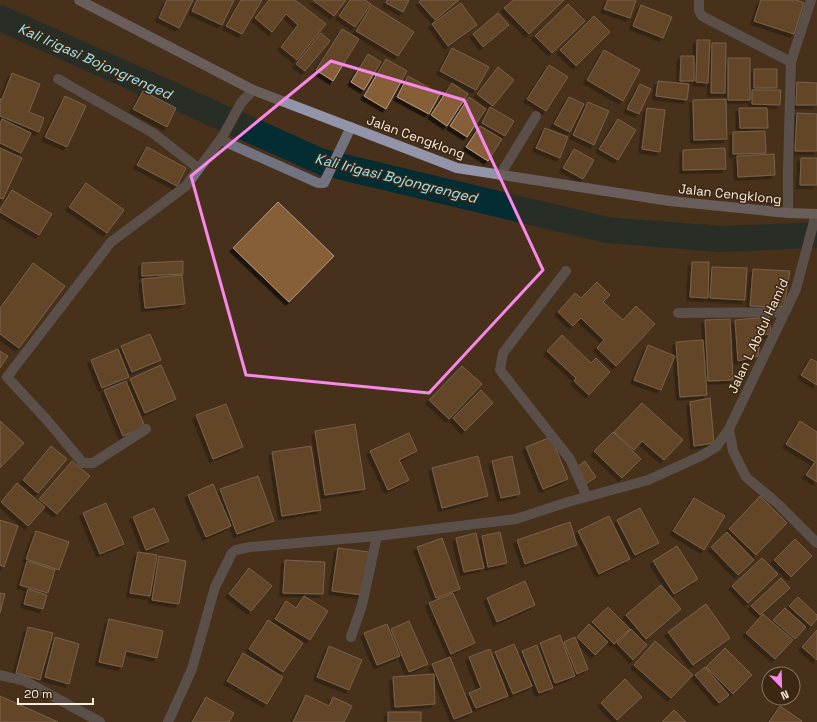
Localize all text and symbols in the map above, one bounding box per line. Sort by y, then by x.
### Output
water label: Kali Irigasi Bojongrenged [15,19,176,104]
street label: Jalan Cengklong [364,111,468,163]
water label: Kali Irigasi Bojongrenged [313,149,481,207]
street label: Jalan Cengklong [678,180,782,208]
street label: Jalan L Abdul Hamid [724,276,792,396]
north arrow [761,666,801,706]
scale bar [18,680,93,706]
text: 20 m [24,686,52,702]
text: N [779,687,791,703]

